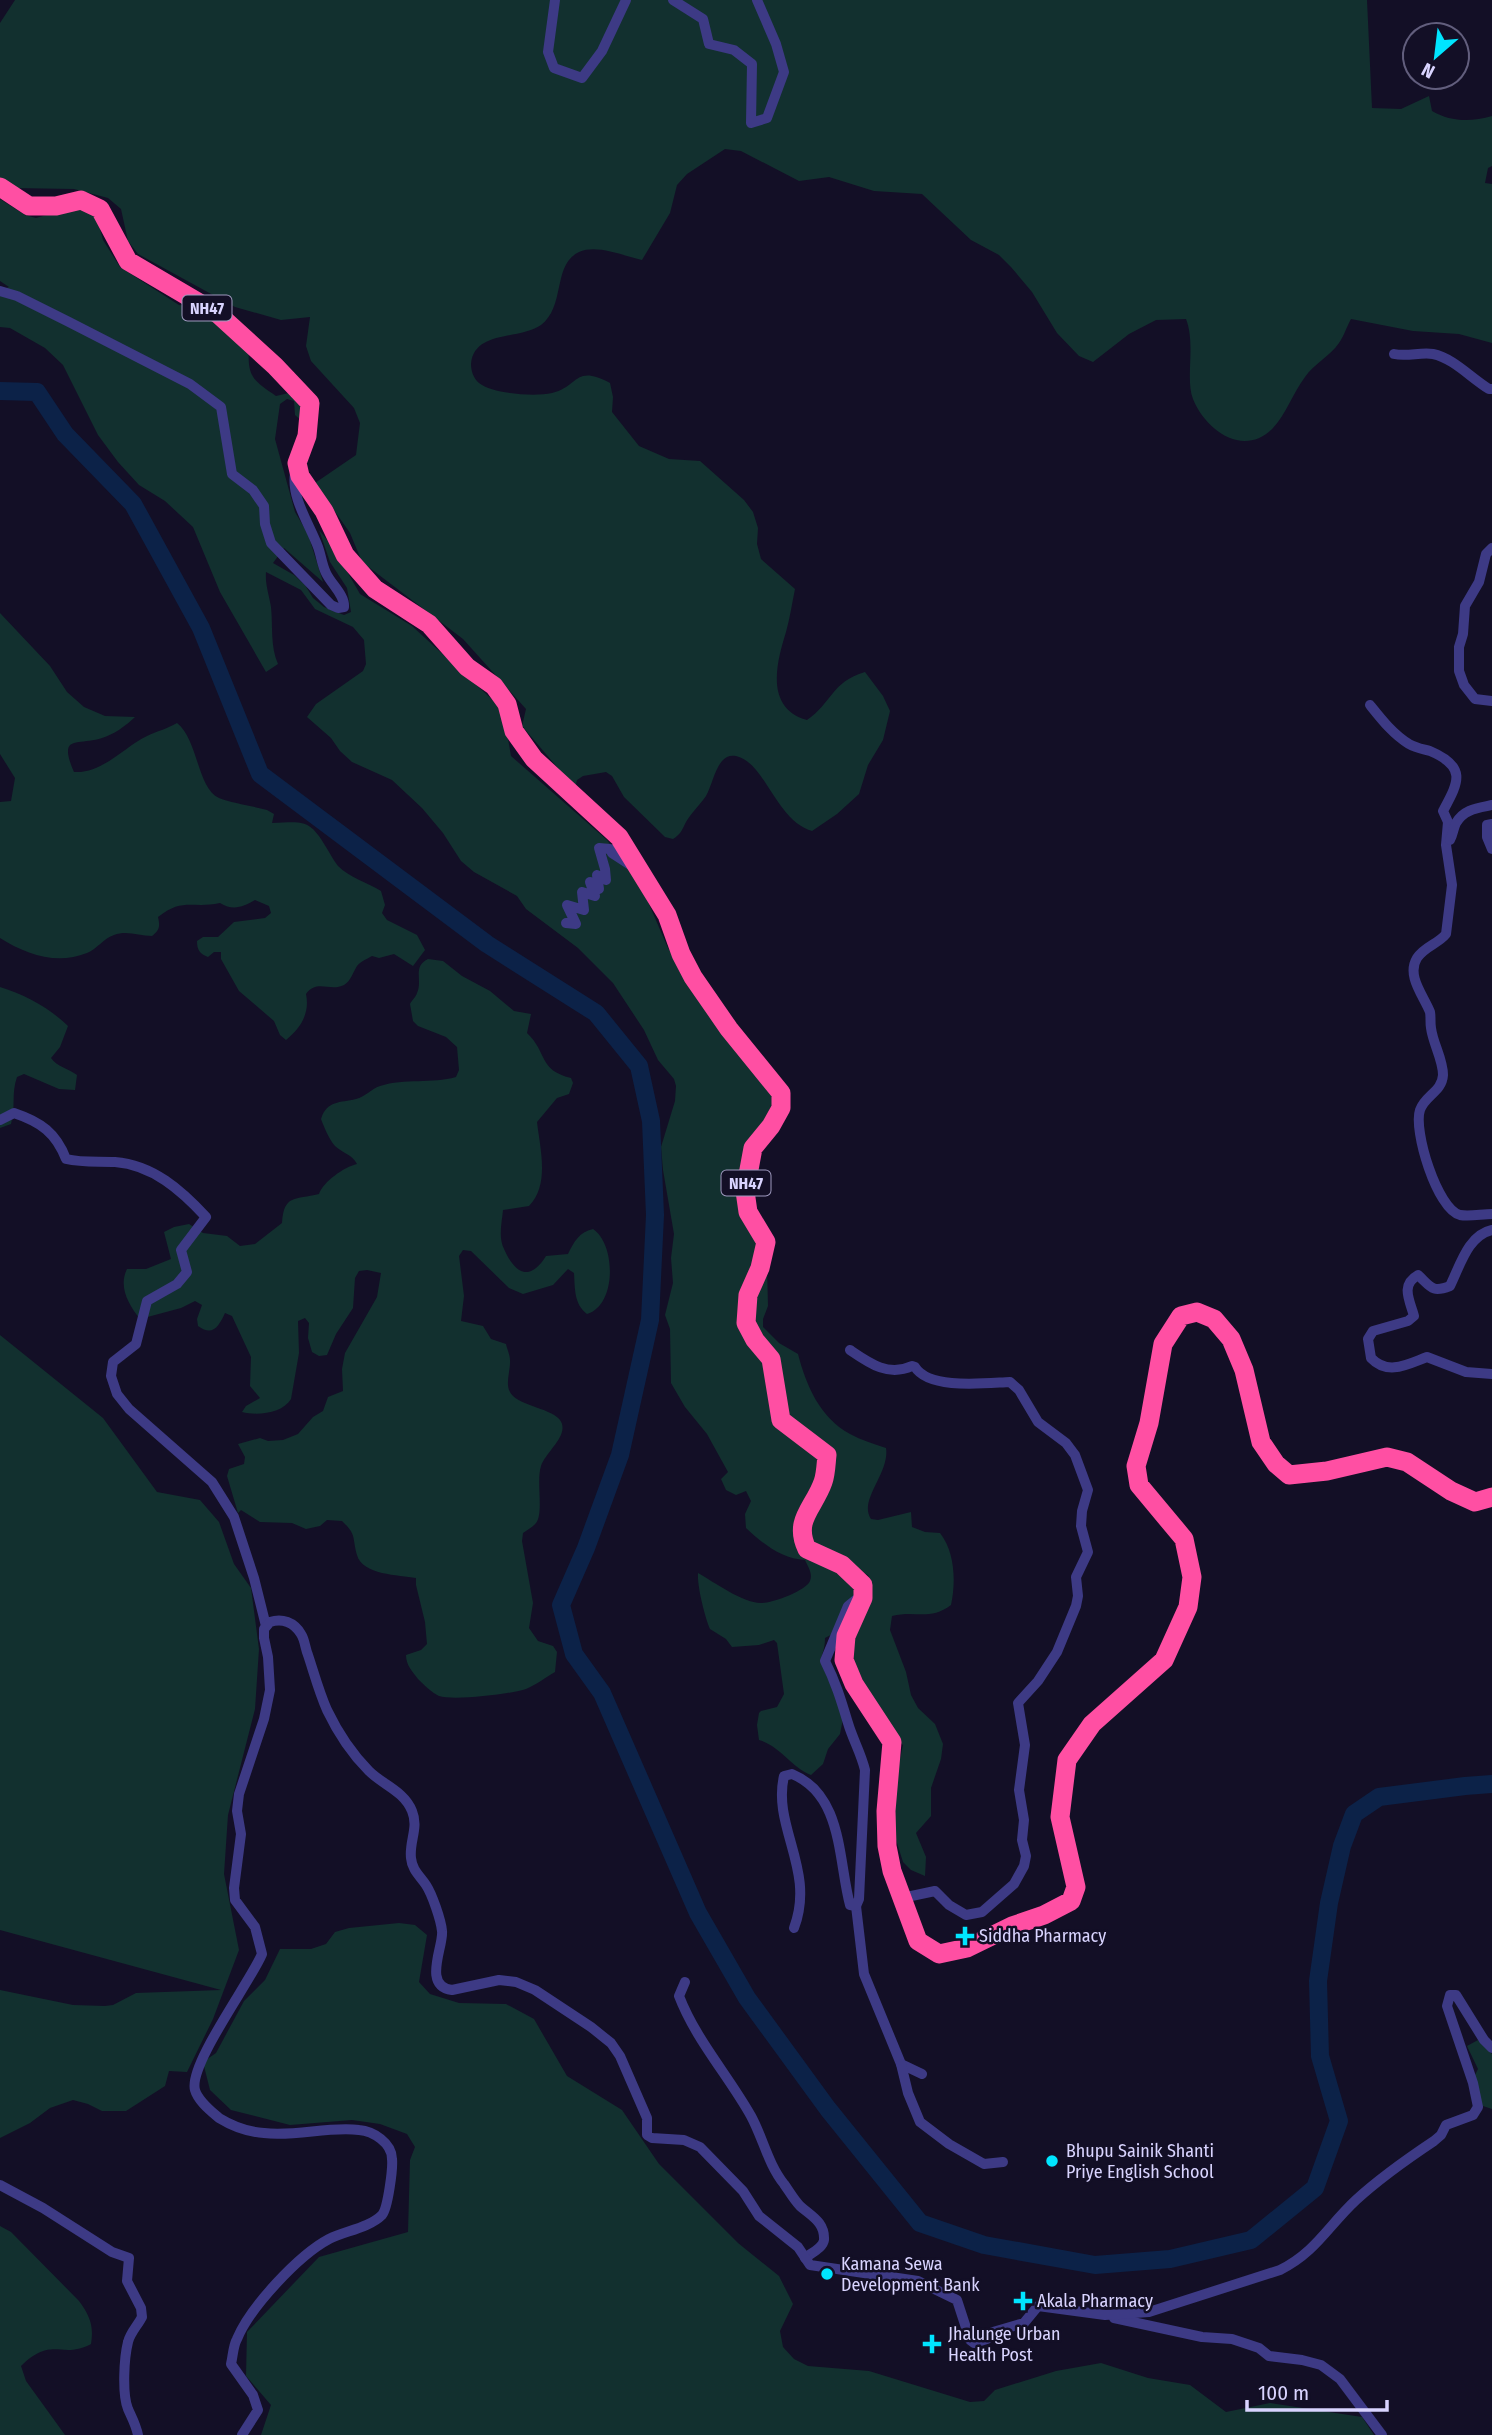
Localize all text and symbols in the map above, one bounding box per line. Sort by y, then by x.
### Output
north arrow [1401,21,1471,91]
text: N [1418,58,1439,83]
road number: NH47 [182,296,232,320]
road number: NH47 [722,1170,770,1196]
place label: Siddha Pharmacy [979,1925,1106,1947]
marker: Siddha Pharmacy [957,1928,973,1944]
place label: Bhupu Sainik Shanti Priye English School [1066,2140,1214,2183]
marker: Bhupu Sainik Shanti Priye English School [1044,2153,1060,2169]
place label: Kamana Sewa Development Bank [841,2253,980,2296]
marker: Kamana Sewa Development Bank [819,2266,835,2282]
place label: Akala Pharmacy [1037,2290,1153,2312]
marker: Akala Pharmacy [1015,2293,1031,2309]
place label: Jhalunge Urban Health Post [948,2323,1061,2366]
marker: Jhalunge Urban Health Post [922,2334,942,2354]
scale bar [1247,2368,1387,2412]
text: 100 m [1258,2380,1309,2406]

